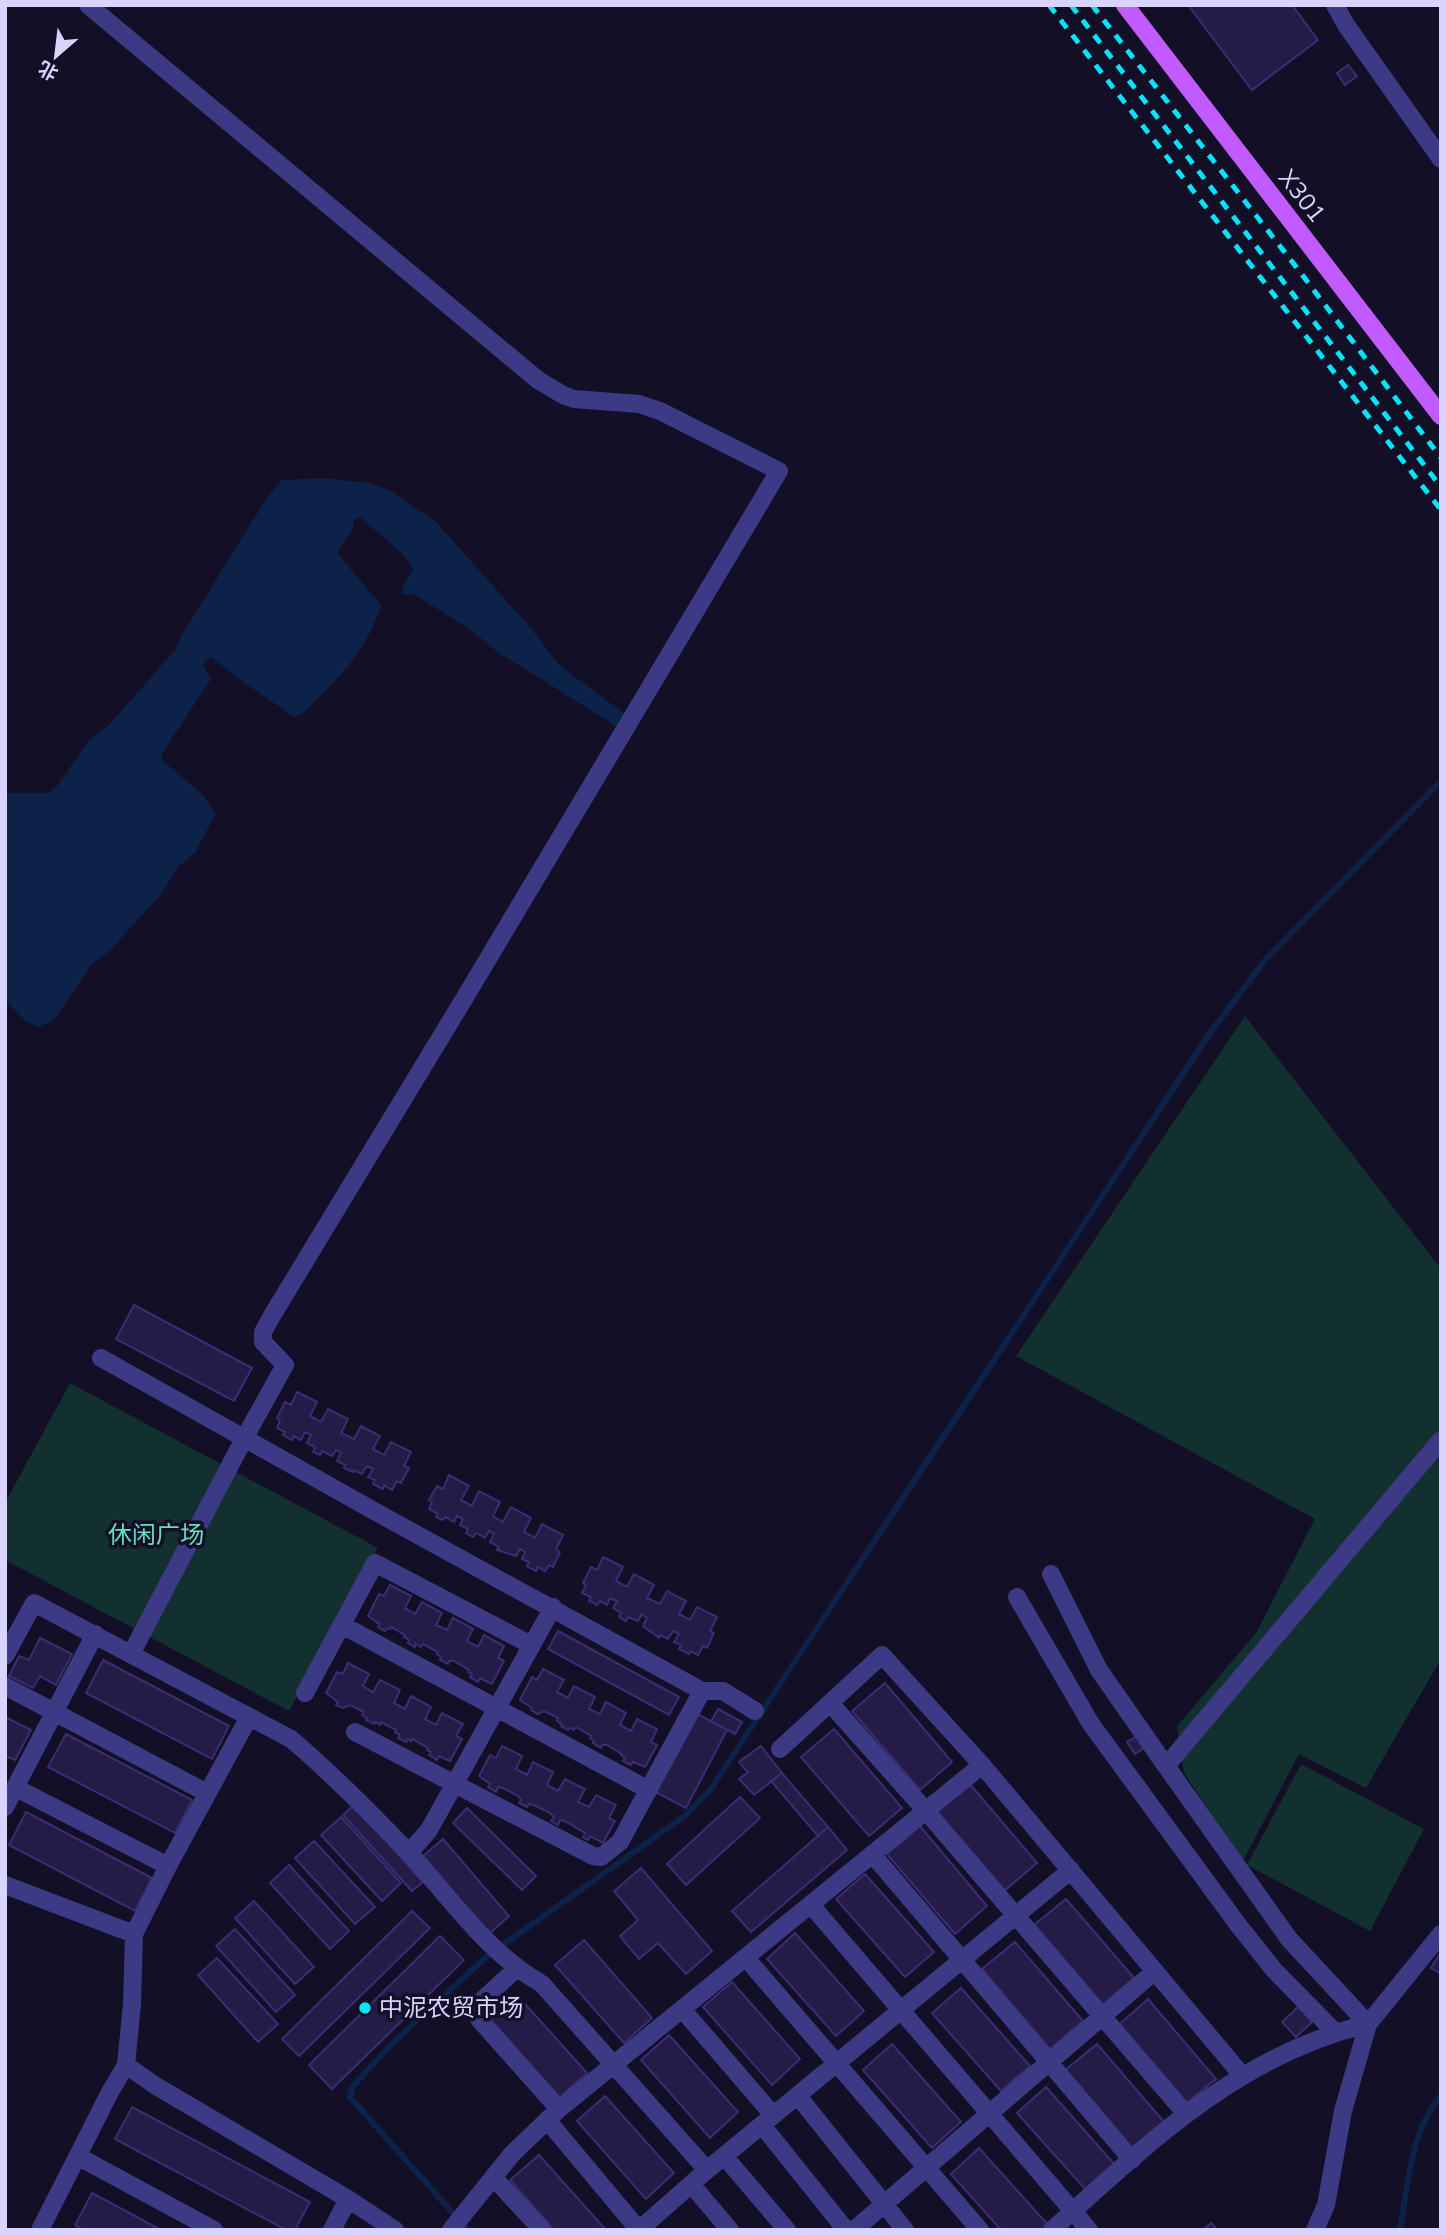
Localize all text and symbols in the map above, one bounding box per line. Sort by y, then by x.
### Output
north arrow [21,21,91,91]
text: 北 [34,54,63,86]
street label: X301 [1271,163,1333,229]
park label: 休闲广场 [108,1519,204,1551]
place label: 中泥农贸市场 [379,1992,523,2024]
marker: 中泥农贸市场 [357,2000,373,2016]

